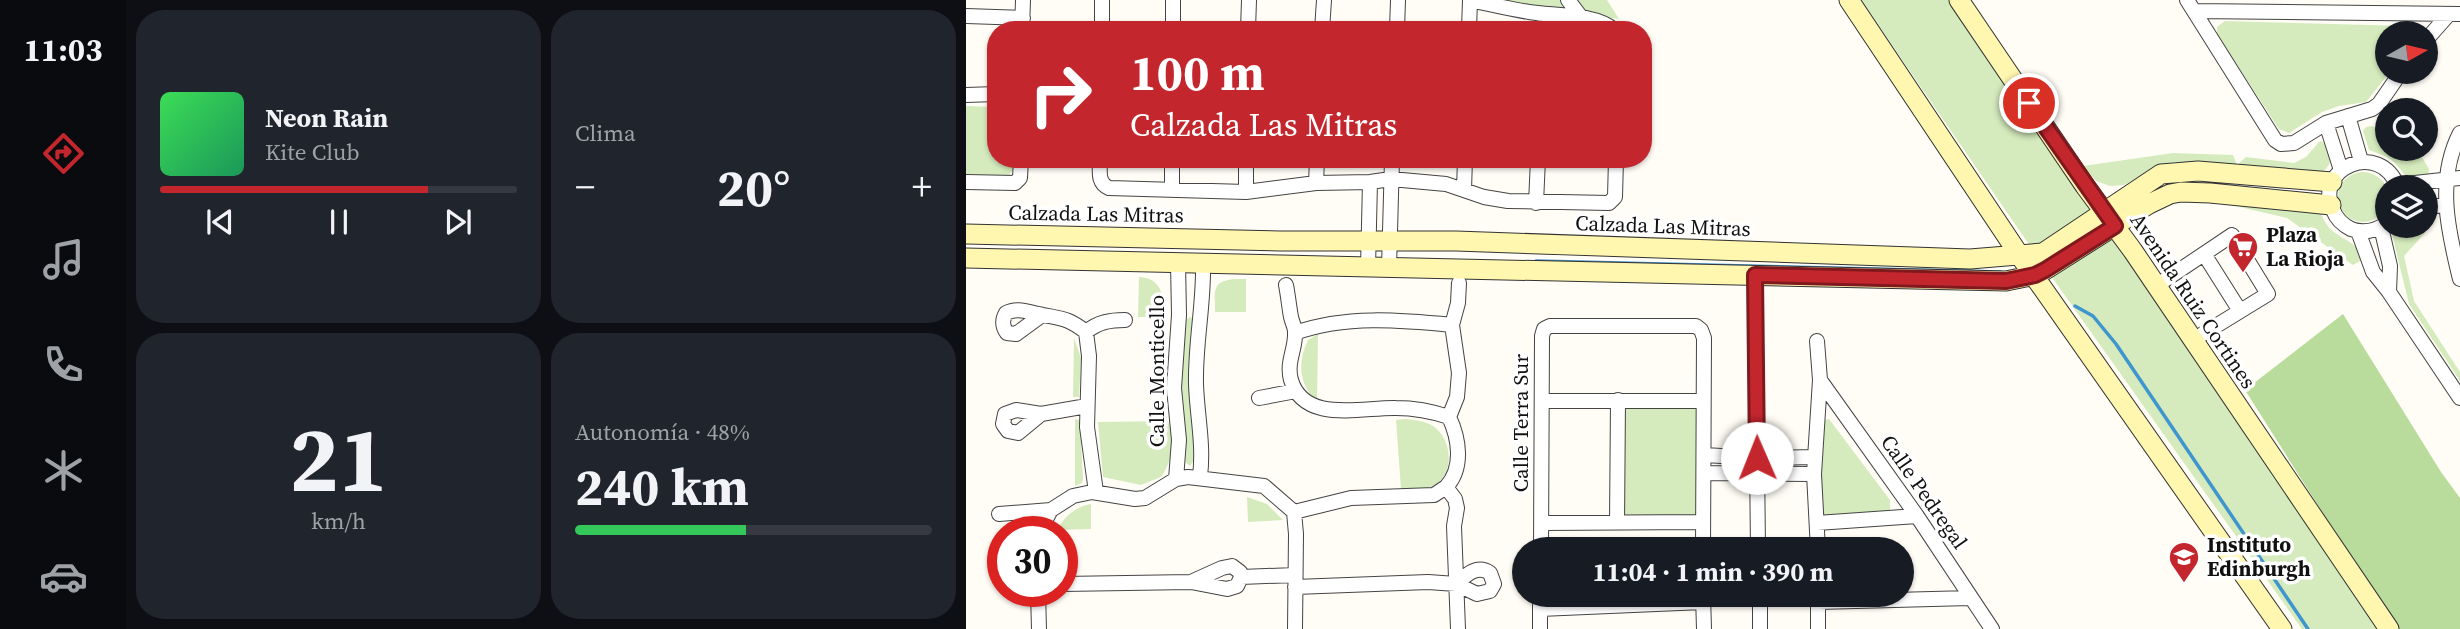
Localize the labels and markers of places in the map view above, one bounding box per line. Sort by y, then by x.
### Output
pin [1999,73,2059,133]
place label: Plaza La Rioja [2266,220,2345,273]
supermarket icon: Plaza La Rioja [2226,230,2260,274]
place label: Instituto Edinburgh [2207,530,2311,583]
school or university icon: Instituto Edinburgh [2167,540,2201,584]

